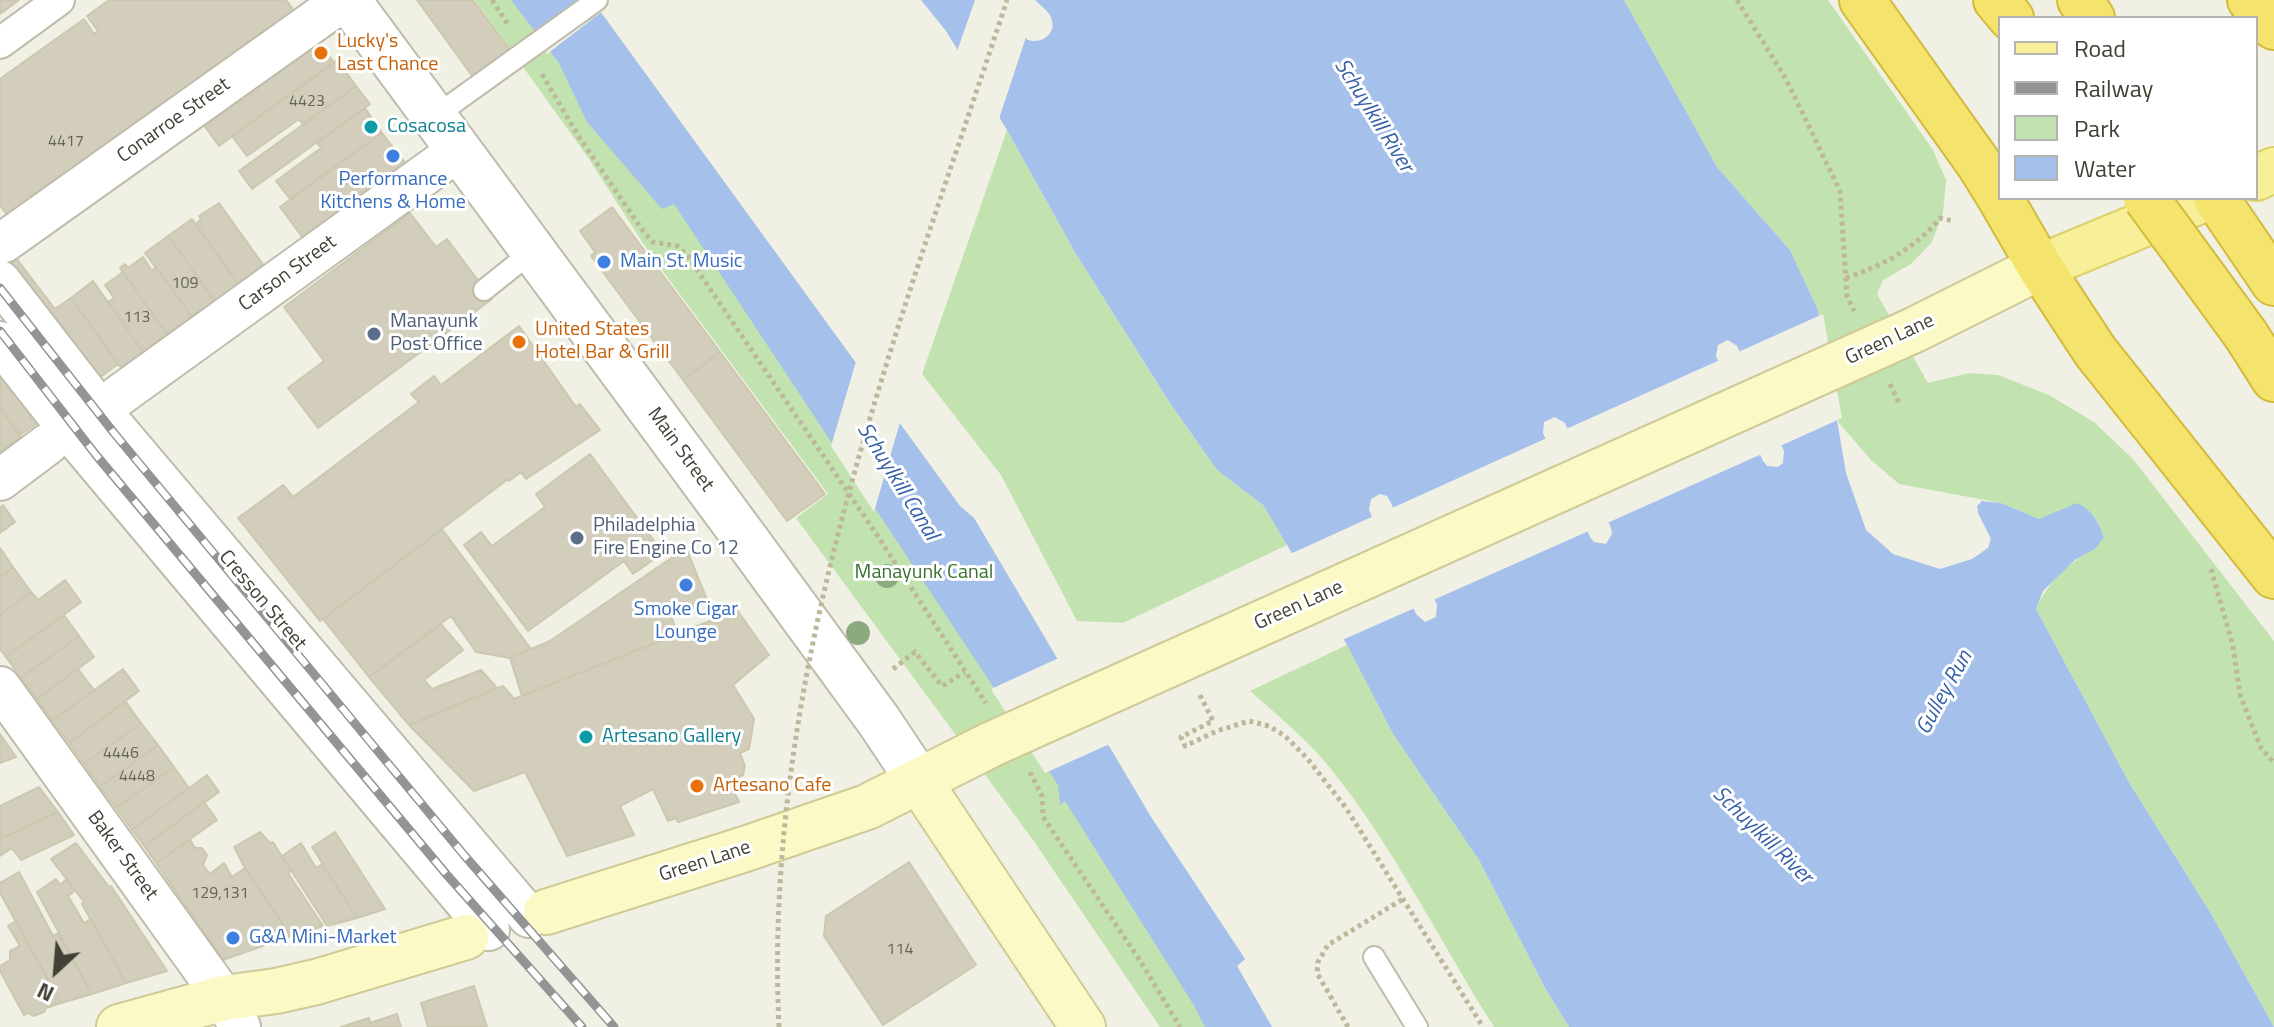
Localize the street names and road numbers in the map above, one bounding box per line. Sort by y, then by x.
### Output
street label: Conarroe Street [113,73,235,169]
street label: Carson Street [235,231,341,317]
street label: Green Lane [1842,309,1938,371]
street label: Main Street [642,403,718,497]
street label: Cresson Street [213,546,311,656]
street label: Green Lane [1251,576,1347,636]
street label: Baker Street [82,807,162,905]
street label: Green Lane [656,836,754,888]

